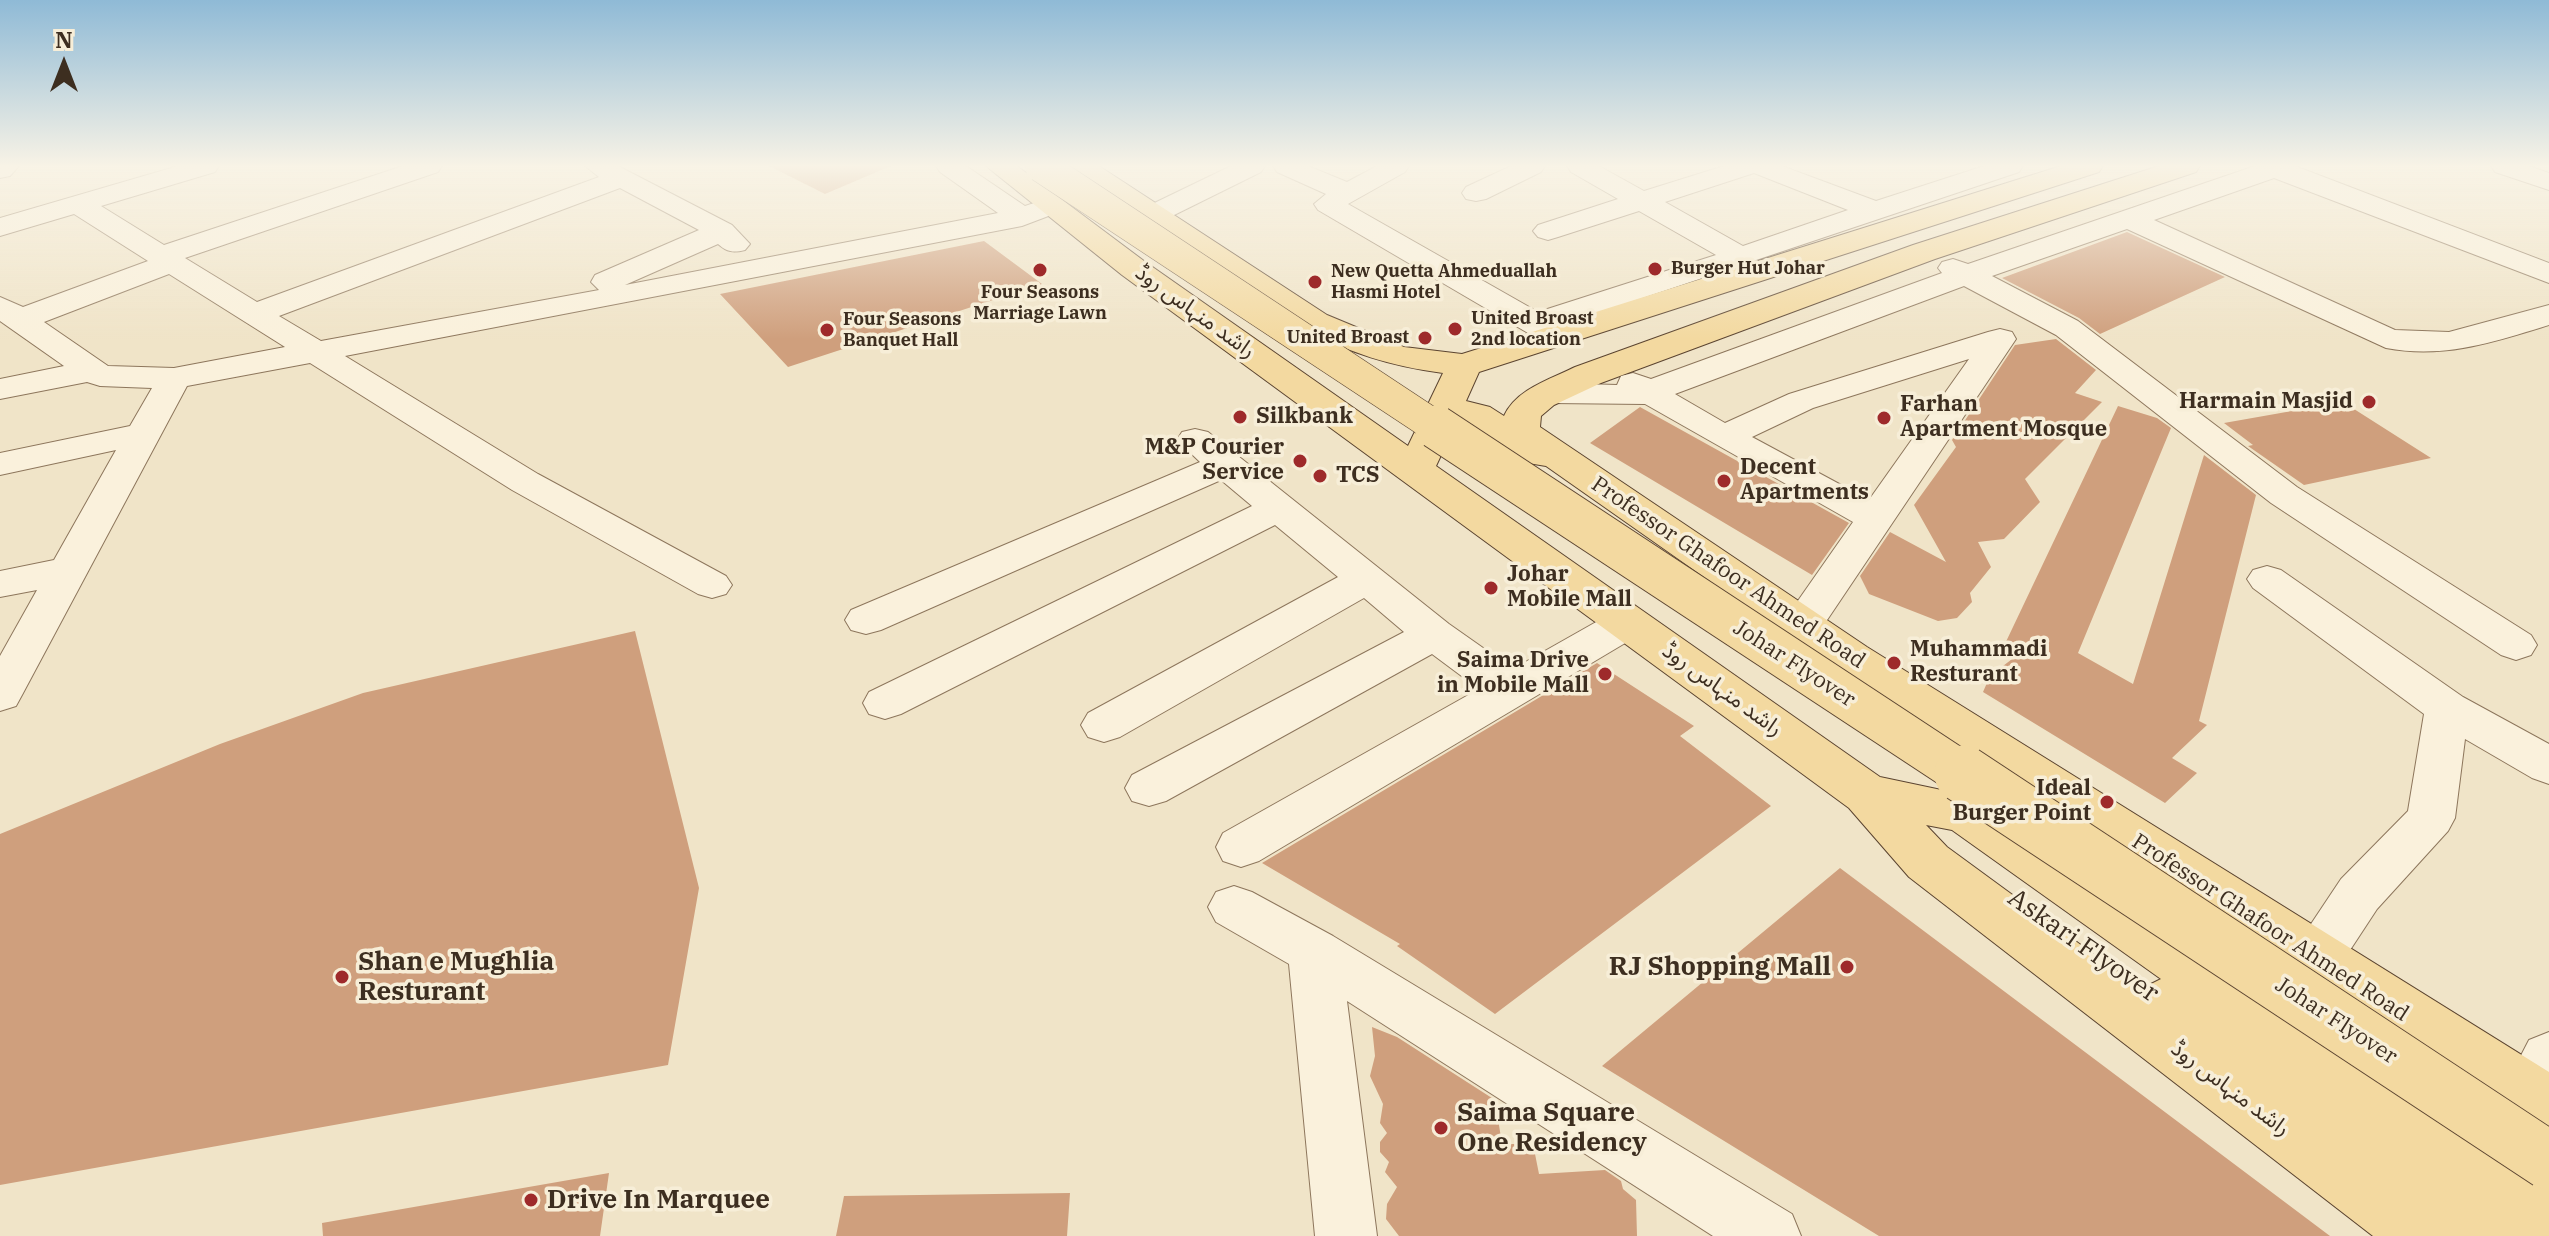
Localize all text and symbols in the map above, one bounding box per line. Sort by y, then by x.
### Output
north arrow [24,24,104,104]
text: N [55,25,73,54]
place label: Burger Hut Johar [1671,258,1825,280]
street label: راشد منہاس روڈ [1130,260,1260,364]
marker: Burger Hut Johar [1646,260,1664,278]
marker: Four Seasons Marriage Lawn [1031,261,1049,279]
place label: New Quetta Ahmeduallah Hasmi Hotel [1331,261,1557,304]
marker: New Quetta Ahmeduallah Hasmi Hotel [1306,273,1324,291]
place label: Four Seasons Marriage Lawn [973,282,1107,324]
place label: United Broast 2nd location [1471,308,1594,350]
place label: Four Seasons Banquet Hall [843,309,961,352]
marker: United Broast 2nd location [1446,320,1464,338]
marker: Four Seasons Banquet Hall [818,321,836,339]
place label: United Broast [1286,327,1409,349]
marker: United Broast [1416,329,1434,347]
place label: Harmain Masjid [2179,389,2353,415]
place label: Farhan Apartment Mosque [1900,392,2107,444]
marker: Harmain Masjid [2360,393,2378,411]
place label: Silkbank [1256,404,1353,430]
marker: Silkbank [1231,408,1249,426]
marker: Farhan Apartment Mosque [1875,409,1893,427]
place label: M&P Courier Service [1145,435,1284,486]
marker: M&P Courier Service [1291,452,1309,470]
place label: Decent Apartments [1740,455,1869,506]
place label: TCS [1336,463,1380,489]
marker: TCS [1311,467,1329,485]
street label: Professor Ghafoor Ahmed Road [1586,471,1870,675]
marker: Decent Apartments [1715,472,1733,490]
place label: Johar Mobile Mall [1507,562,1632,614]
marker: Johar Mobile Mall [1482,579,1500,597]
street label: Johar Flyover [1728,615,1860,713]
place label: Muhammadi Resturant [1910,637,2047,688]
street label: راشد منہاس روڈ [1657,638,1787,742]
place label: Saima Drive in Mobile Mall [1437,648,1589,700]
marker: Muhammadi Resturant [1885,654,1903,672]
marker: Saima Drive in Mobile Mall [1596,665,1614,683]
place label: Ideal Burger Point [1953,776,2091,828]
marker: Ideal Burger Point [2098,793,2116,811]
street label: Professor Ghafoor Ahmed Road [2127,829,2413,1027]
street label: Askari Flyover [2002,883,2164,1009]
place label: Shan e Mughlia Resturant [358,946,554,1008]
place label: RJ Shopping Mall [1609,951,1831,983]
marker: RJ Shopping Mall [1838,958,1856,976]
marker: Shan e Mughlia Resturant [333,968,351,986]
street label: Johar Flyover [2270,972,2402,1070]
street label: راشد منہاس روڈ [2165,1036,2295,1142]
place label: Saima Square One Residency [1457,1097,1647,1158]
marker: Saima Square One Residency [1432,1119,1450,1137]
place label: Drive In Marquee [547,1184,770,1216]
marker: Drive In Marquee [522,1191,540,1209]

